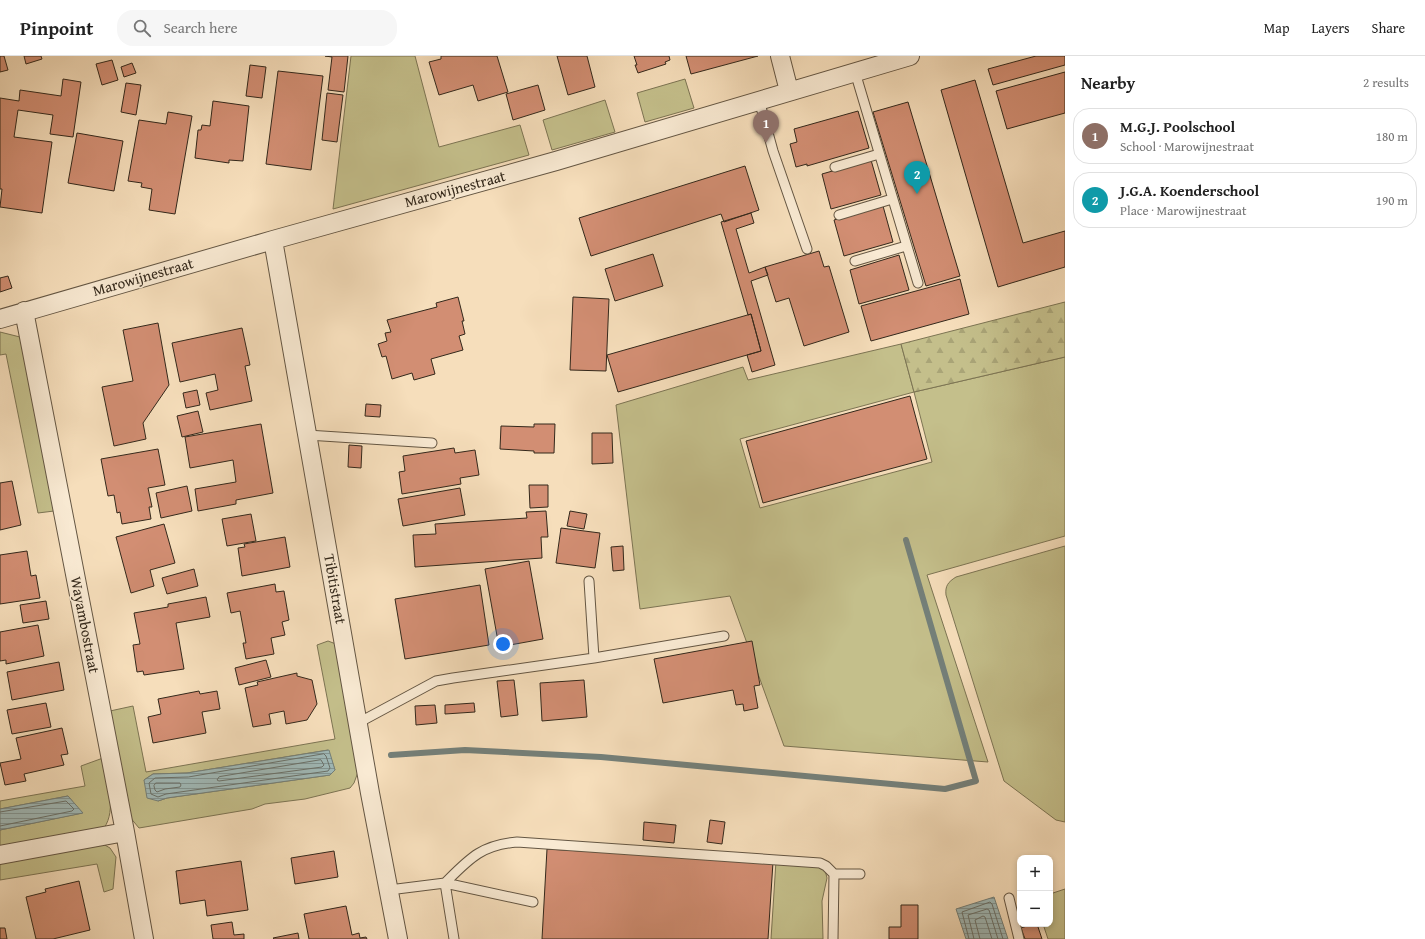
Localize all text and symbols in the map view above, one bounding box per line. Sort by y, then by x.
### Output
search box [117,10,397,46]
text: Pinpoint [20,14,93,42]
icon: search [131,17,153,39]
text: Search here [163,17,237,38]
text: Map [1264,18,1290,38]
text: Layers [1312,18,1350,38]
text: Share [1372,18,1405,38]
text: Nearby [1081,70,1135,95]
text: 2 results [1363,73,1409,92]
pin: 1 [753,110,779,143]
text: M.G.J. Poolschool [1120,116,1235,137]
text: 1 [1092,127,1098,146]
text: 180 m [1376,127,1408,146]
text: School · Marowijnestraat [1120,137,1254,156]
pin: 2 [904,161,930,194]
street label: Marowijnestraat [402,165,508,212]
text: J.G.A. Koenderschool [1120,180,1259,201]
text: 2 [1092,191,1098,210]
text: 190 m [1376,191,1408,210]
text: Place · Marowijnestraat [1120,201,1247,220]
street label: Marowijnestraat [90,252,196,301]
street label: Tibitistraat [319,552,352,626]
street label: Wayambostraat [66,575,105,676]
your location [493,634,513,654]
map controls [1017,855,1053,927]
button: + [1017,855,1053,891]
button: − [1017,891,1053,927]

